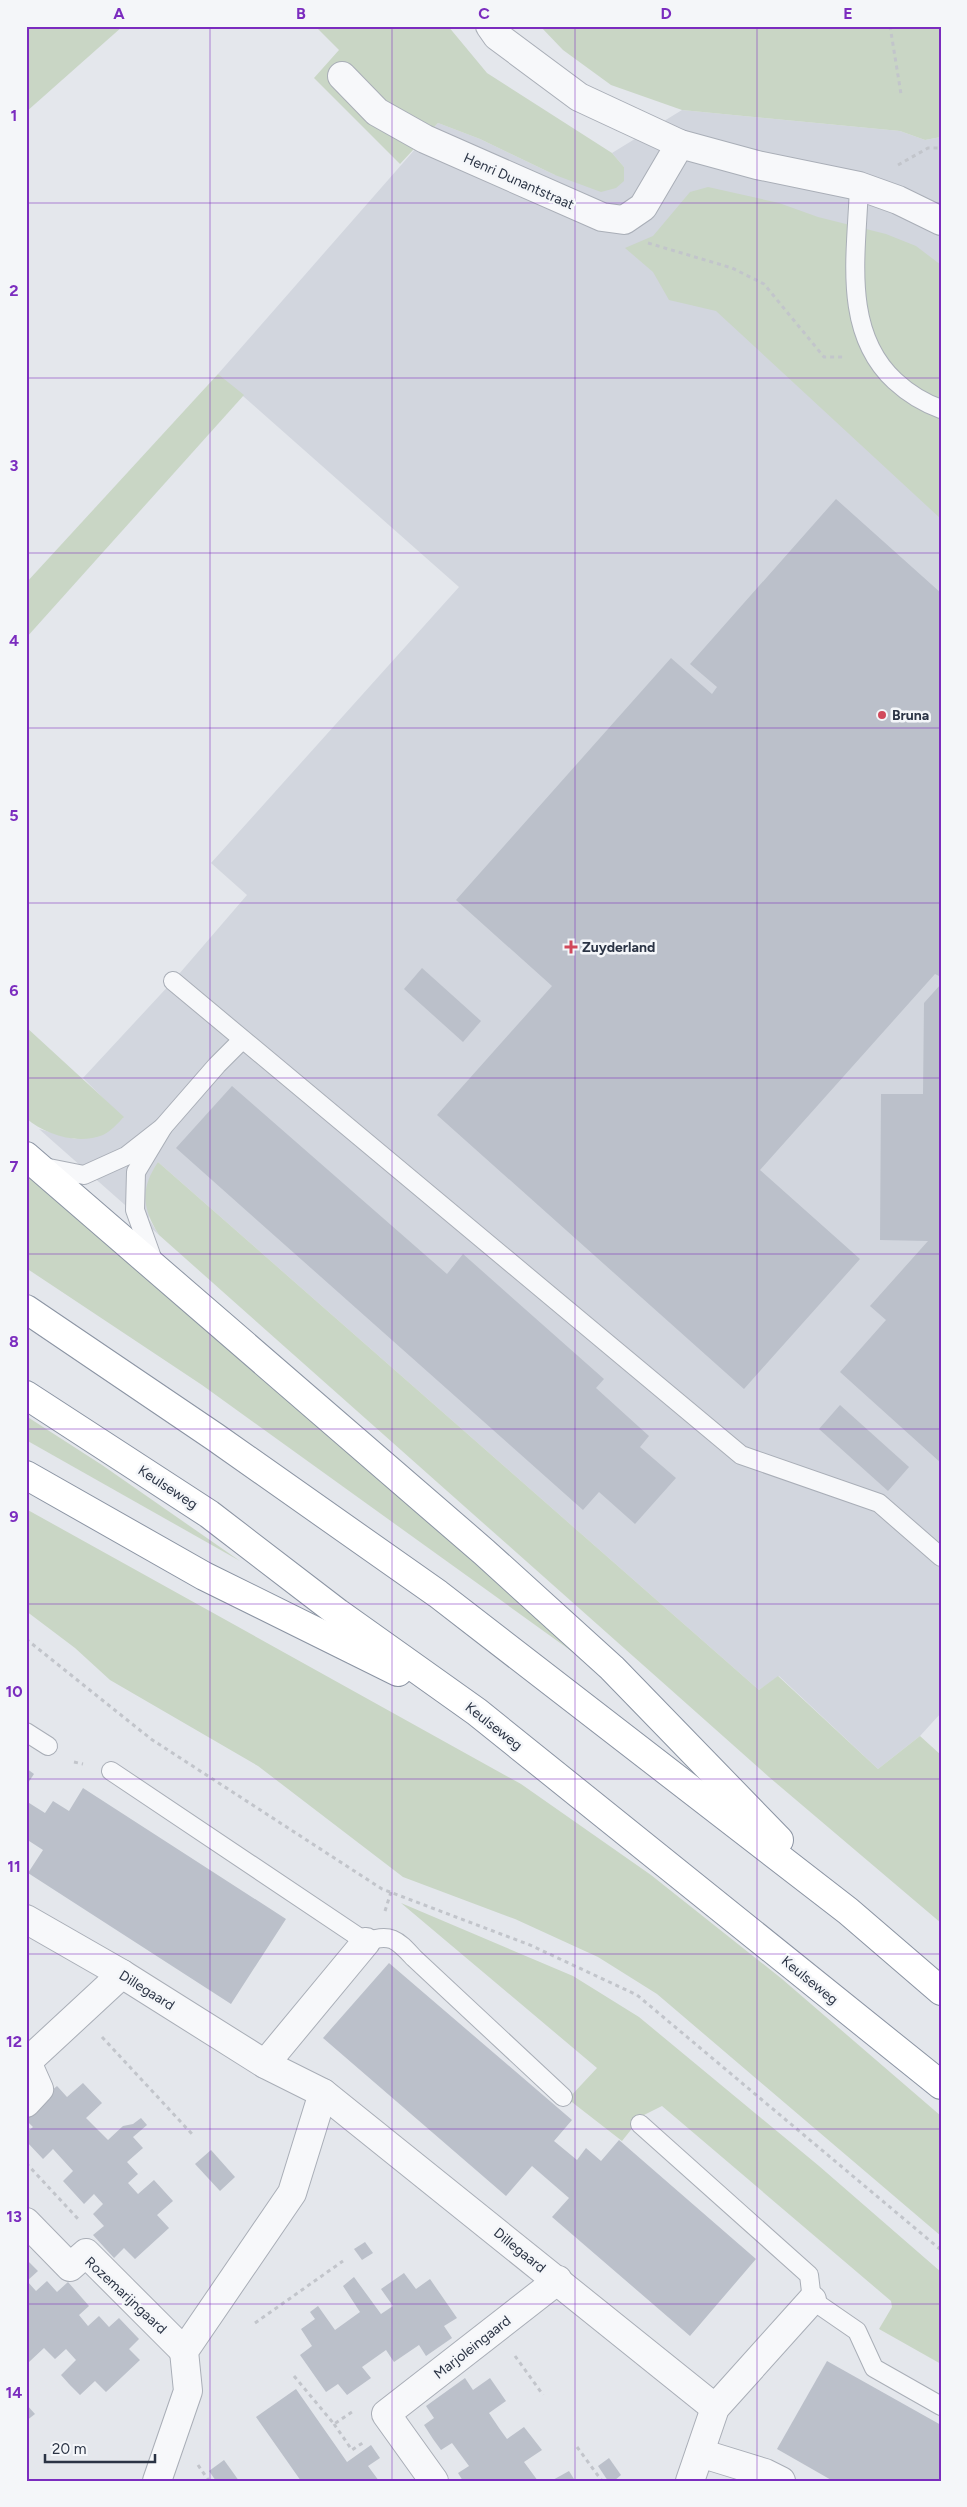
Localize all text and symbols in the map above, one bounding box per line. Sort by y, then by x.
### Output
text: A [113,4,125,23]
text: B [296,4,306,23]
text: C [478,4,490,23]
text: D [660,4,672,23]
text: E [843,4,853,23]
text: 1 [11,106,17,125]
street label: Henri Dunantstraat [461,149,577,213]
text: 2 [9,281,19,300]
text: 3 [10,456,19,475]
text: 4 [9,631,19,650]
place label: Bruna [892,707,929,724]
marker: Bruna [876,709,888,721]
text: 5 [9,806,19,825]
place label: Zuyderland [582,939,655,956]
marker: Zuyderland [564,940,578,954]
text: 6 [9,981,19,1000]
text: 7 [10,1157,19,1176]
text: 8 [9,1332,19,1351]
street label: Keulseweg [135,1462,201,1513]
text: 9 [9,1507,19,1526]
text: 10 [5,1682,23,1701]
street label: Keulseweg [462,1699,526,1754]
text: 11 [7,1857,21,1876]
street label: Keulseweg [778,1953,841,2008]
street label: Dillegaard [116,1967,178,2014]
text: 12 [6,2032,22,2051]
text: 13 [6,2207,22,2226]
street label: Dillegaard [490,2224,549,2277]
street label: Rozemarijngaard [81,2253,170,2338]
street label: Marjoleingaard [430,2312,514,2383]
text: 14 [6,2383,22,2402]
scale bar [45,2432,155,2464]
text: 20 m [52,2440,86,2458]

